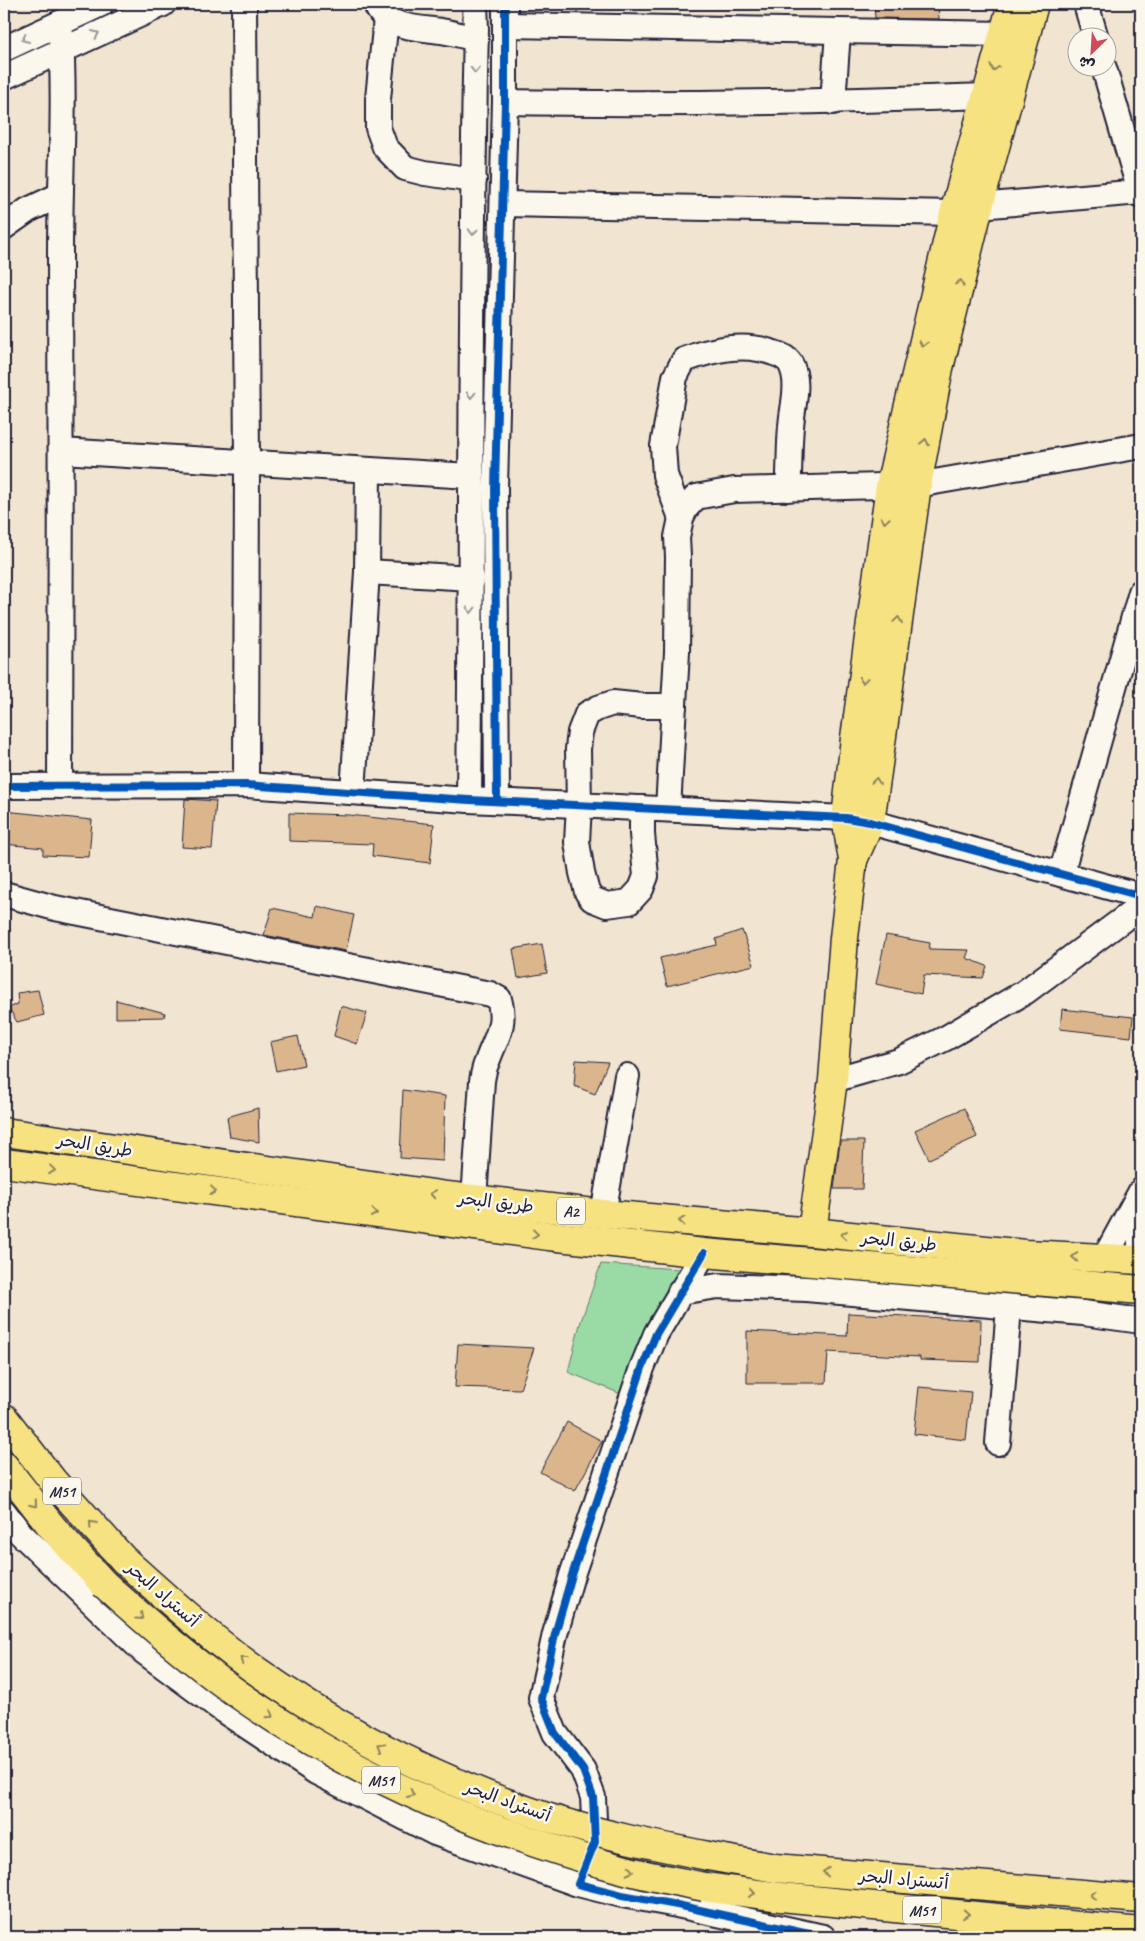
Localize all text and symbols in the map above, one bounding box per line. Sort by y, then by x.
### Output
north arrow [1068,28,1118,78]
one-way arrow [91,30,100,41]
one-way arrow [21,33,30,44]
text: ش [1076,52,1097,74]
one-way arrow [990,63,1000,71]
one-way arrow [470,66,481,74]
one-way arrow [468,229,479,237]
one-way arrow [954,279,965,288]
one-way arrow [918,339,929,348]
one-way arrow [466,392,476,399]
one-way arrow [919,437,929,446]
one-way arrow [881,515,891,524]
one-way arrow [466,606,476,614]
one-way arrow [892,615,903,623]
one-way arrow [858,677,869,685]
one-way arrow [870,776,881,784]
street label: طريق البحر [54,1128,134,1162]
one-way arrow [48,1164,56,1175]
one-way arrow [210,1185,218,1196]
street label: طريق البحر [455,1186,535,1218]
one-way arrow [429,1189,437,1200]
road number: A2 [557,1198,585,1224]
one-way arrow [370,1207,378,1218]
one-way arrow [678,1215,686,1226]
street label: طريق البحر [858,1226,938,1256]
one-way arrow [532,1228,540,1239]
one-way arrow [839,1230,847,1241]
one-way arrow [1071,1252,1079,1263]
road number: M51 [43,1478,81,1504]
one-way arrow [29,1498,37,1507]
one-way arrow [88,1520,97,1529]
street label: أتستراد البحر [120,1555,204,1632]
one-way arrow [135,1611,144,1620]
one-way arrow [239,1657,249,1666]
one-way arrow [264,1708,273,1718]
one-way arrow [377,1742,386,1752]
road number: M51 [362,1766,400,1794]
street label: أتستراد البحر [460,1775,554,1827]
one-way arrow [406,1787,415,1798]
street label: أتستراد البحر [856,1864,950,1894]
one-way arrow [626,1865,635,1876]
one-way arrow [822,1867,830,1878]
one-way arrow [748,1887,756,1898]
one-way arrow [1088,1889,1096,1900]
road number: M51 [903,1896,941,1924]
one-way arrow [962,1908,970,1919]

